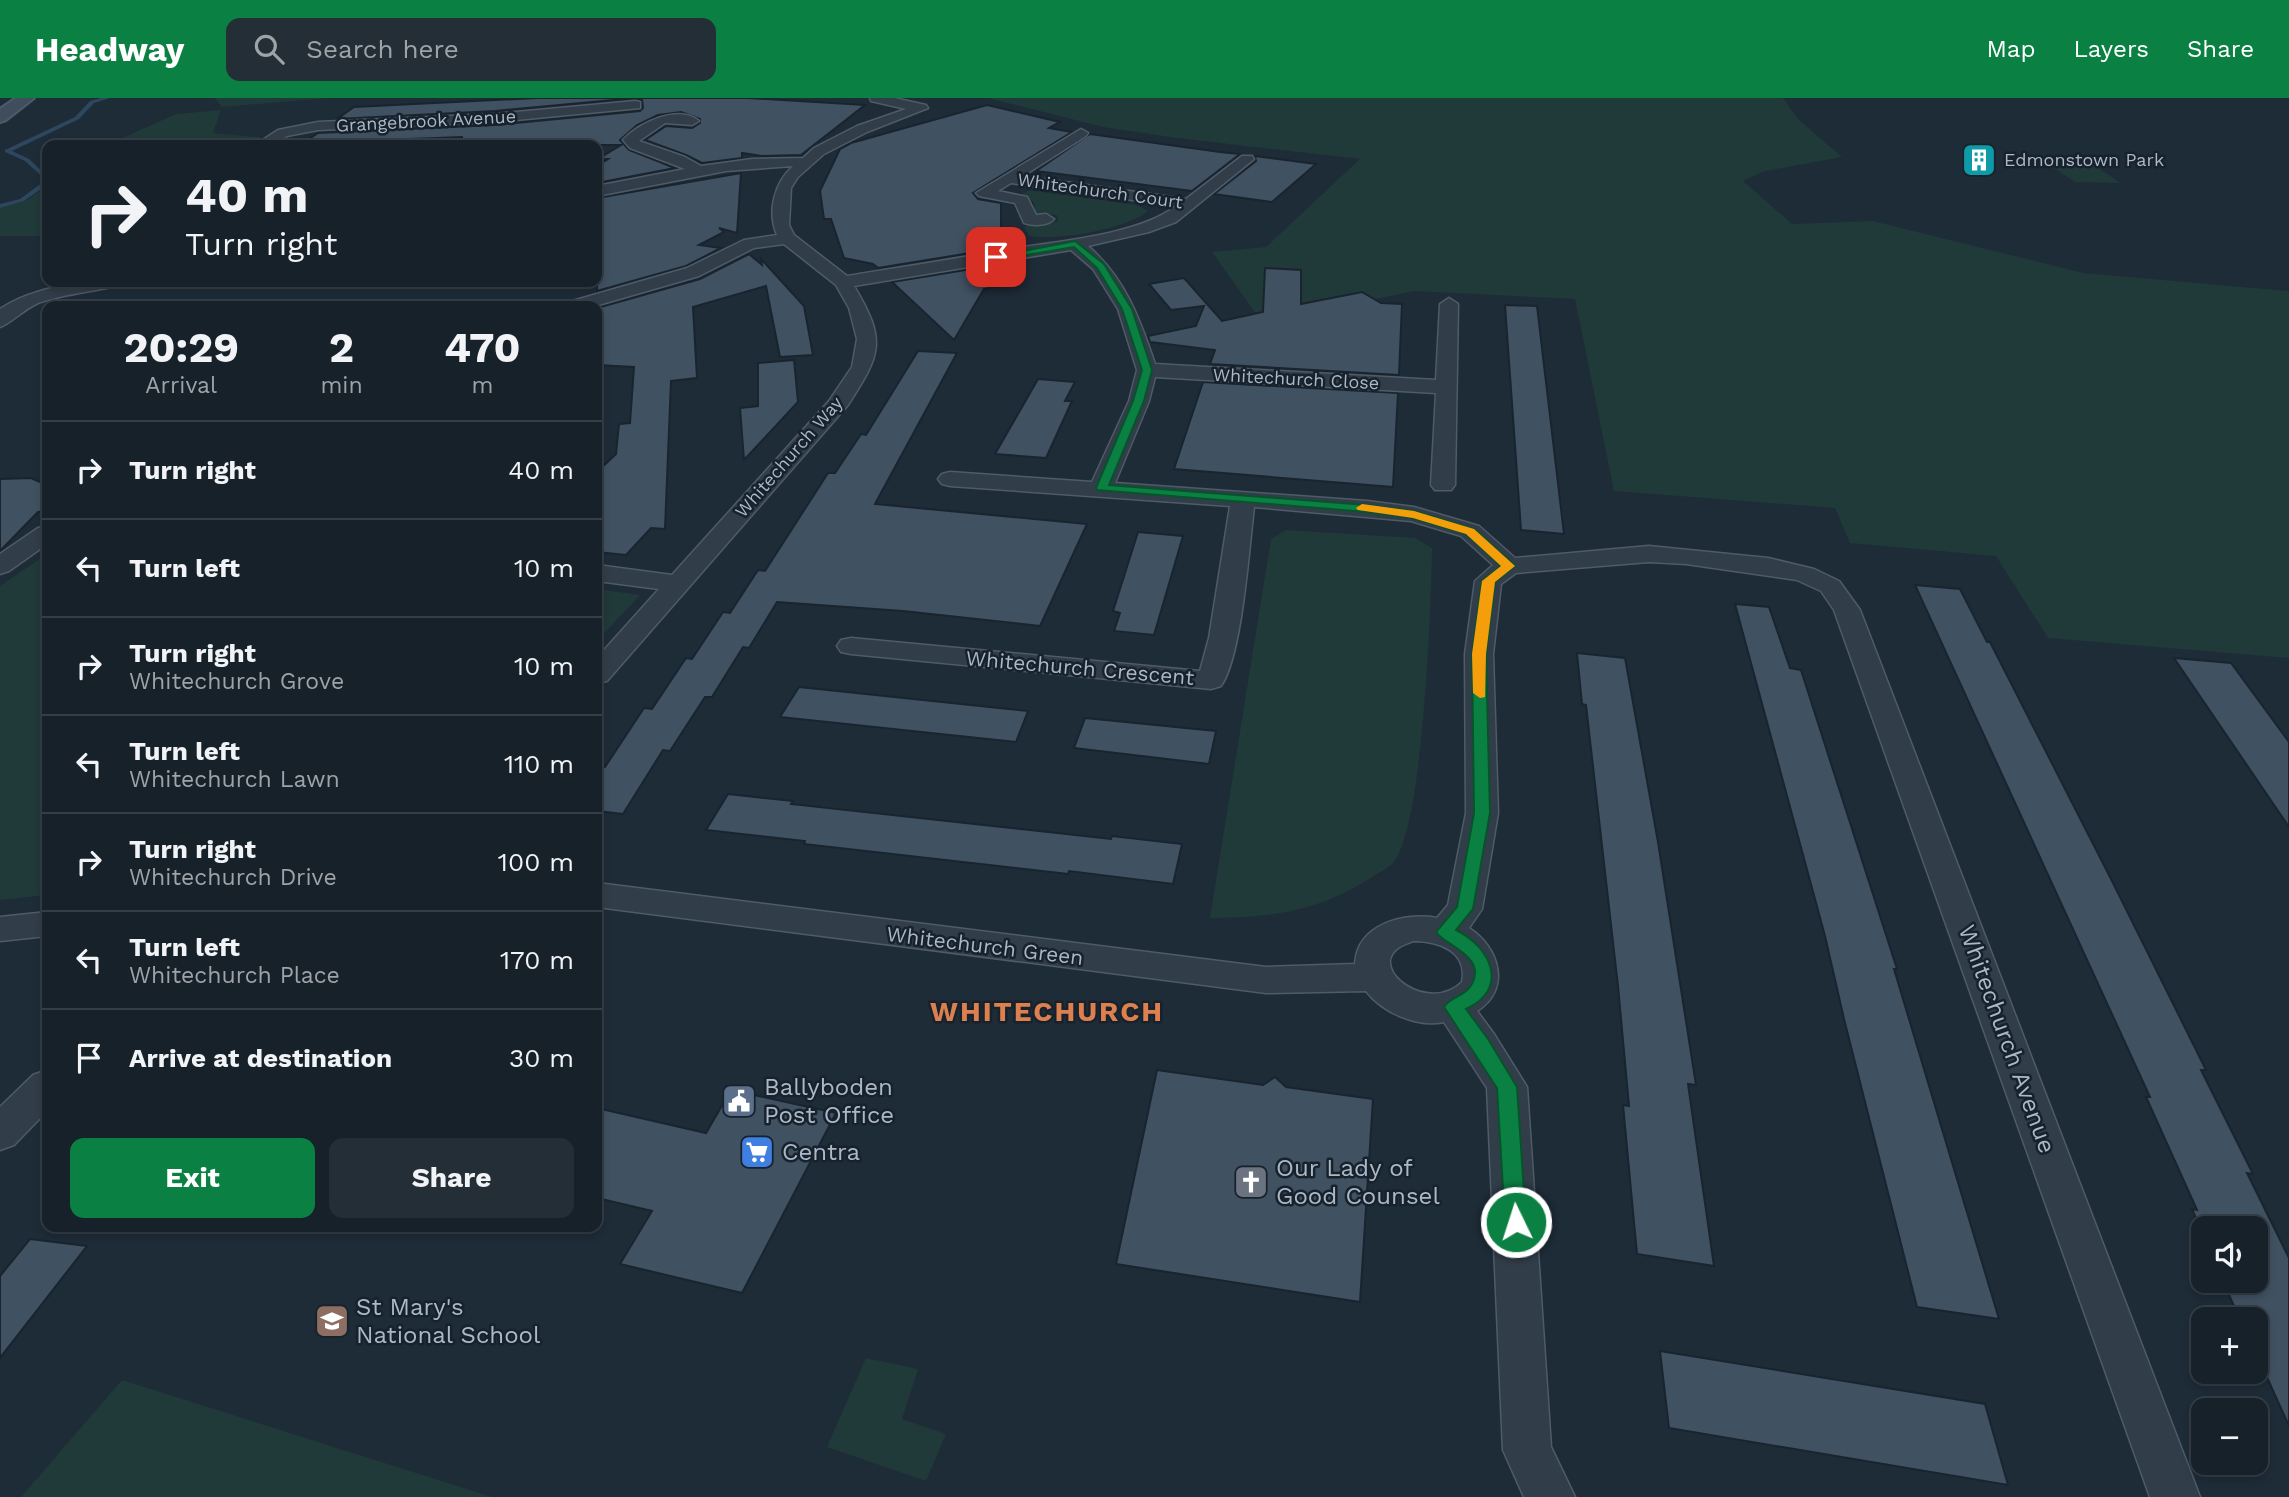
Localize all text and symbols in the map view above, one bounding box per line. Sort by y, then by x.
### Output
search box [226,18,716,81]
text: Headway [35,30,184,69]
icon: search [250,30,288,68]
text: Search here [306,34,459,64]
text: Map [1987,35,2035,63]
text: Layers [2073,35,2149,63]
text: Share [2187,35,2254,63]
street label: Grangebrook Avenue [335,105,517,136]
building icon: Edmonstown Park [1960,141,1998,179]
place label: Edmonstown Park [2004,149,2164,170]
text: 40 m [185,166,308,224]
icon: right [70,168,161,259]
street label: Whitechurch Court [1016,169,1184,213]
text: Turn right [185,225,337,263]
pin [966,227,1026,287]
icon: arrive [977,238,1015,276]
text: 20:29 [123,323,239,372]
text: 2 [329,323,354,372]
text: 470 [444,323,521,372]
street label: Whitechurch Close [1212,364,1380,393]
text: Arrival [145,372,217,399]
text: min [320,372,363,399]
text: m [471,372,493,399]
street label: Whitechurch Way [731,392,847,521]
icon: right [70,451,108,489]
text: Turn right [129,455,256,485]
text: 40 m [508,455,574,485]
icon: left [70,549,108,587]
text: Turn left [129,553,240,583]
text: 10 m [514,553,574,583]
text: Turn right [129,638,256,668]
street label: Whitechurch Crescent [965,645,1195,690]
icon: right [70,647,108,685]
text: 10 m [514,651,574,681]
text: Whitechurch Grove [129,668,344,695]
text: Turn left [129,736,240,766]
icon: left [70,745,108,783]
text: 110 m [504,749,574,779]
text: Whitechurch Lawn [129,766,340,793]
text: Turn right [129,834,256,864]
icon: right [70,843,108,881]
text: 100 m [498,847,574,877]
text: Whitechurch Drive [129,864,337,891]
street label: Whitechurch Green [885,921,1085,970]
street label: Whitechurch Avenue [1953,921,2061,1157]
text: Turn left [129,932,240,962]
icon: left [70,941,108,979]
text: 170 m [500,945,574,975]
text: Whitechurch Place [129,962,340,989]
district label: WHITECHURCH [930,995,1164,1028]
icon: arrive [70,1039,108,1077]
text: Arrive at destination [129,1043,392,1073]
text: 30 m [509,1043,574,1073]
place label: Ballyboden Post Office [764,1073,894,1129]
public building icon: Ballyboden Post Office [720,1082,758,1120]
supermarket icon: Centra [738,1133,776,1171]
button: Exit [70,1138,315,1218]
button: Share [329,1138,574,1218]
place label: Centra [782,1138,860,1166]
place label: Our Lady of Good Counsel [1276,1154,1440,1210]
church icon: Our Lady of Good Counsel [1232,1163,1270,1201]
position arrow [1479,1185,1553,1259]
map controls [2191,1216,2268,1475]
button: sound [2191,1216,2268,1293]
place label: St Mary's National School [356,1293,541,1349]
school or university icon: St Mary's National School [313,1302,351,1340]
button: + [2191,1307,2268,1384]
button: − [2191,1398,2268,1475]

